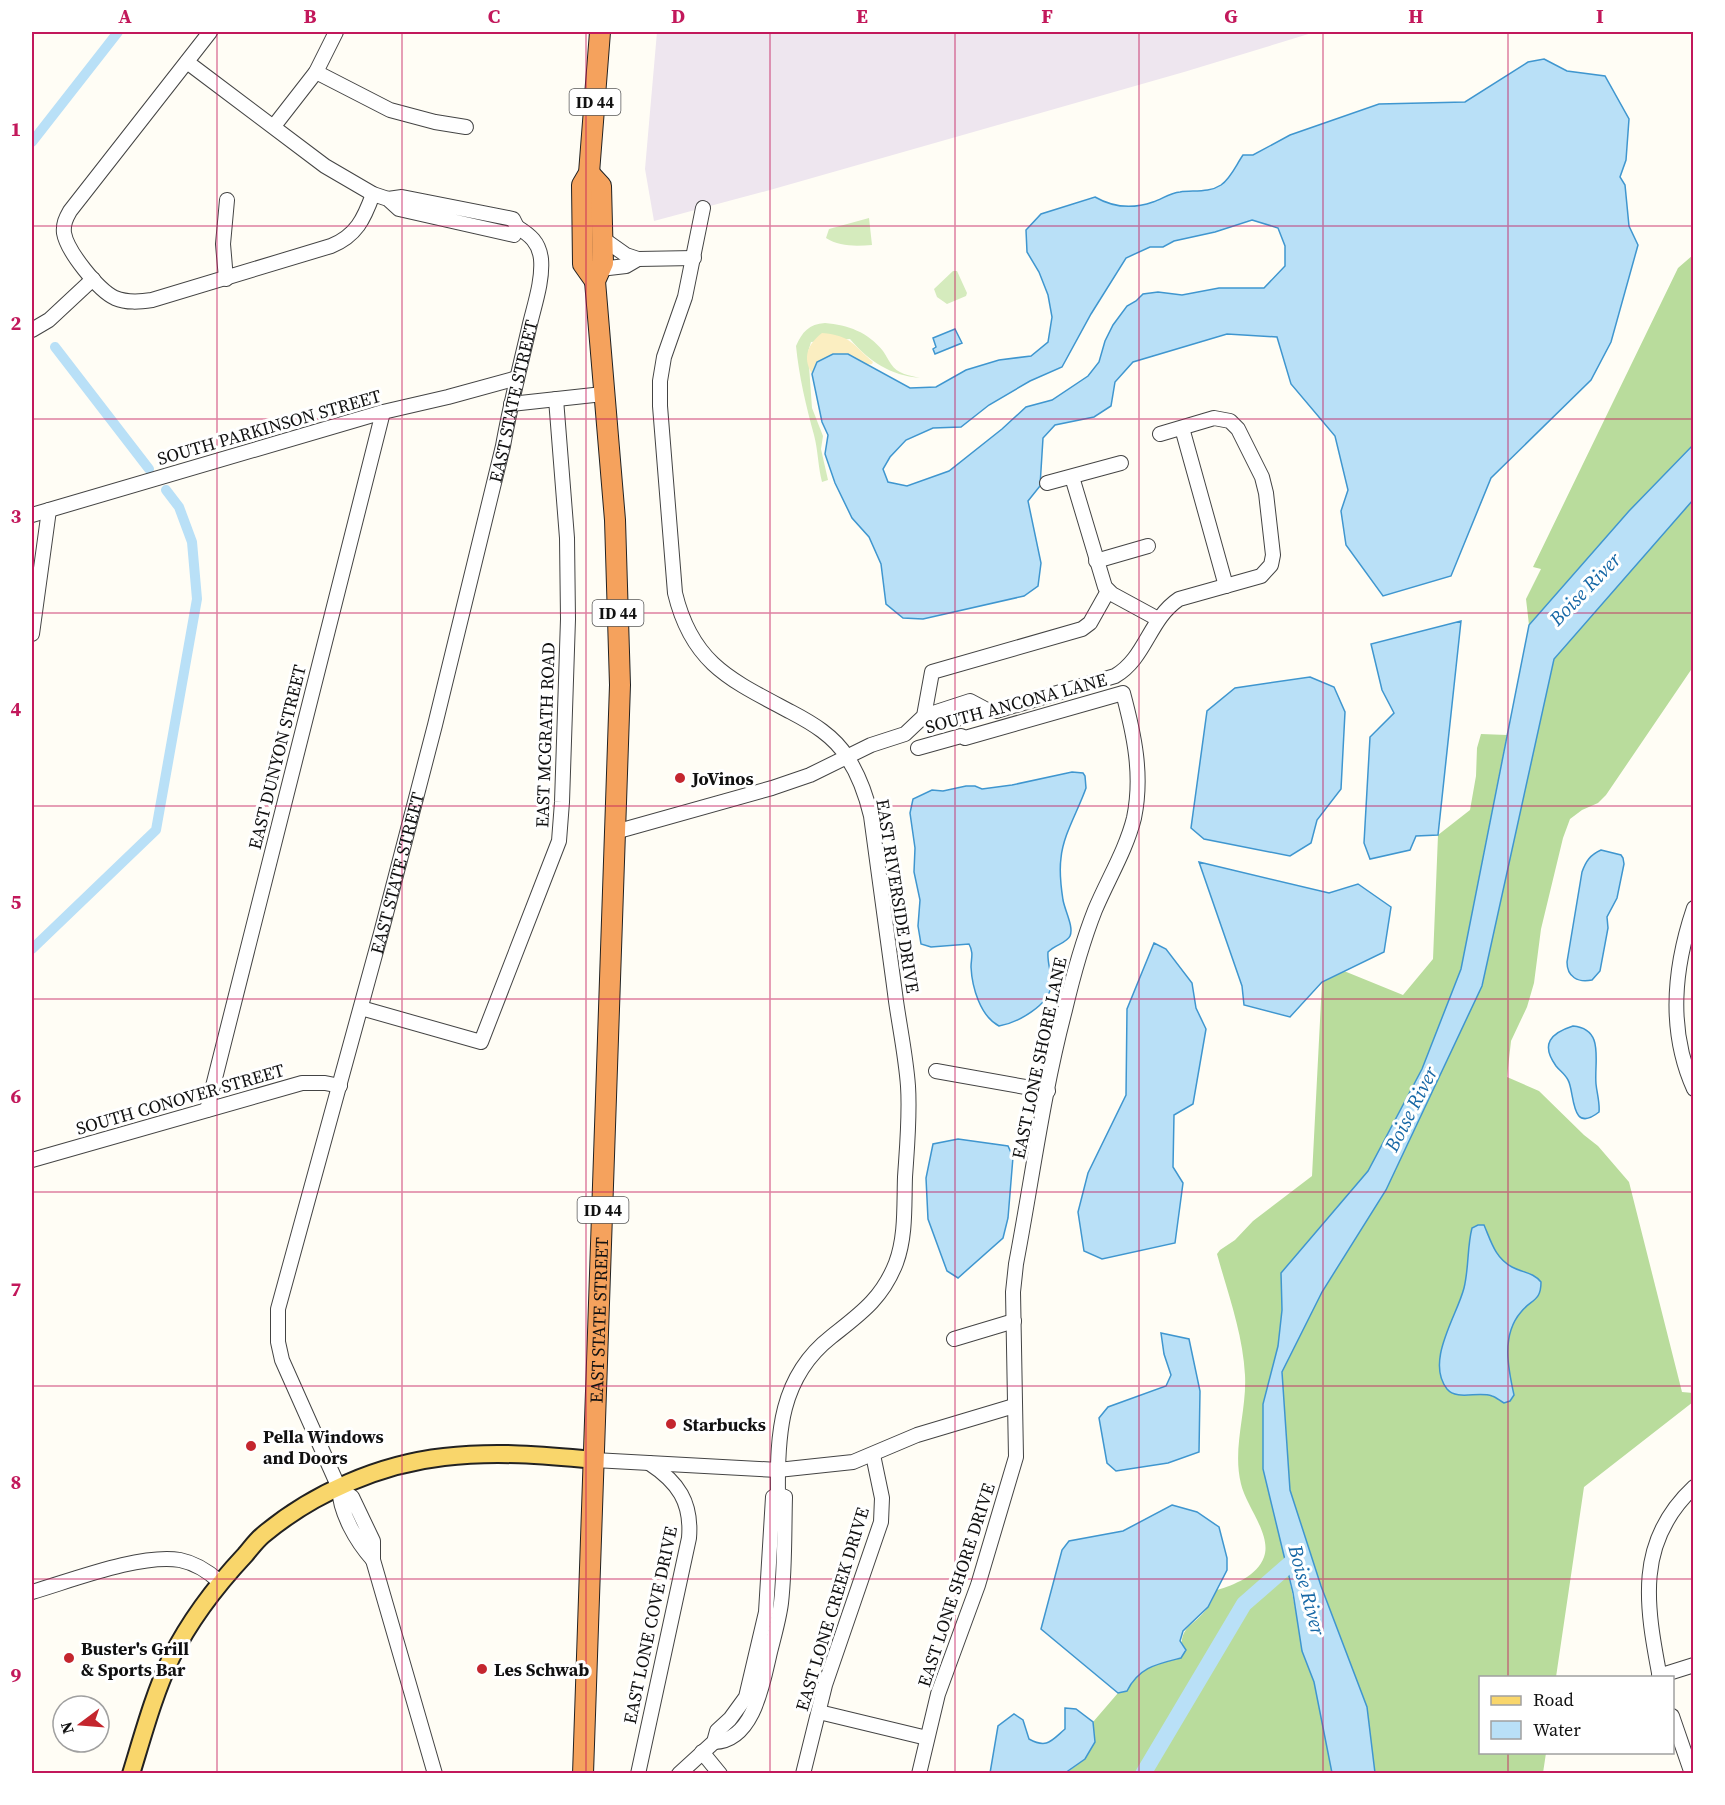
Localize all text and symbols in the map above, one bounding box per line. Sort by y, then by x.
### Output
text: A [118,2,132,30]
text: B [303,2,317,30]
text: C [488,2,500,30]
text: D [671,2,685,30]
text: E [856,2,868,30]
text: F [1041,2,1053,30]
text: G [1224,2,1238,30]
text: H [1408,2,1424,30]
text: I [1596,2,1604,30]
road number: ID 44 [570,89,620,115]
text: 1 [11,115,21,143]
text: 2 [11,309,22,337]
street label: EAST STATE STREET [482,317,543,485]
street label: SOUTH PARKINSON STREET [154,383,384,471]
text: 3 [11,502,22,530]
water label: Boise River [1542,545,1628,633]
road number: ID 44 [592,600,644,626]
street label: EAST MCGRATH ROAD [529,642,561,828]
street label: EAST DUNYON STREET [242,662,312,852]
street label: SOUTH ANCONA LANE [922,667,1110,739]
text: 4 [11,695,22,723]
place label: JoVinos [691,766,754,791]
marker: JoVinos [673,771,687,785]
street label: EAST STATE STREET [363,789,430,957]
street label: EAST RIVERSIDE DRIVE [870,797,926,995]
text: 5 [11,888,22,916]
street label: EAST LONE SHORE LANE [1005,955,1073,1161]
street label: SOUTH CONOVER STREET [73,1057,287,1141]
water label: Boise River [1377,1061,1445,1157]
text: 6 [11,1082,22,1110]
road number: ID 44 [578,1197,628,1223]
street label: EAST STATE STREET [583,1237,614,1404]
text: 7 [11,1275,22,1303]
place label: Starbucks [683,1412,766,1437]
marker: Starbucks [664,1417,678,1431]
place label: Pella Windows and Doors [263,1424,384,1470]
marker: Pella Windows and Doors [244,1439,258,1453]
text: 8 [11,1468,21,1496]
street label: EAST LONE SHORE DRIVE [911,1480,1001,1690]
street label: EAST LONE CREEK DRIVE [789,1504,875,1714]
street label: EAST LONE COVE DRIVE [617,1524,683,1726]
water label: Boise River [1281,1541,1333,1639]
place label: Buster's Grill & Sports Bar [81,1636,189,1682]
marker: Buster's Grill & Sports Bar [62,1651,76,1665]
place label: Les Schwab [494,1657,589,1682]
text: 9 [11,1661,22,1689]
marker: Les Schwab [475,1662,489,1676]
legend [1479,1676,1674,1754]
text: Road [1533,1687,1574,1712]
north arrow [51,1694,111,1754]
text: Water [1533,1717,1581,1742]
text: N [54,1719,79,1737]

